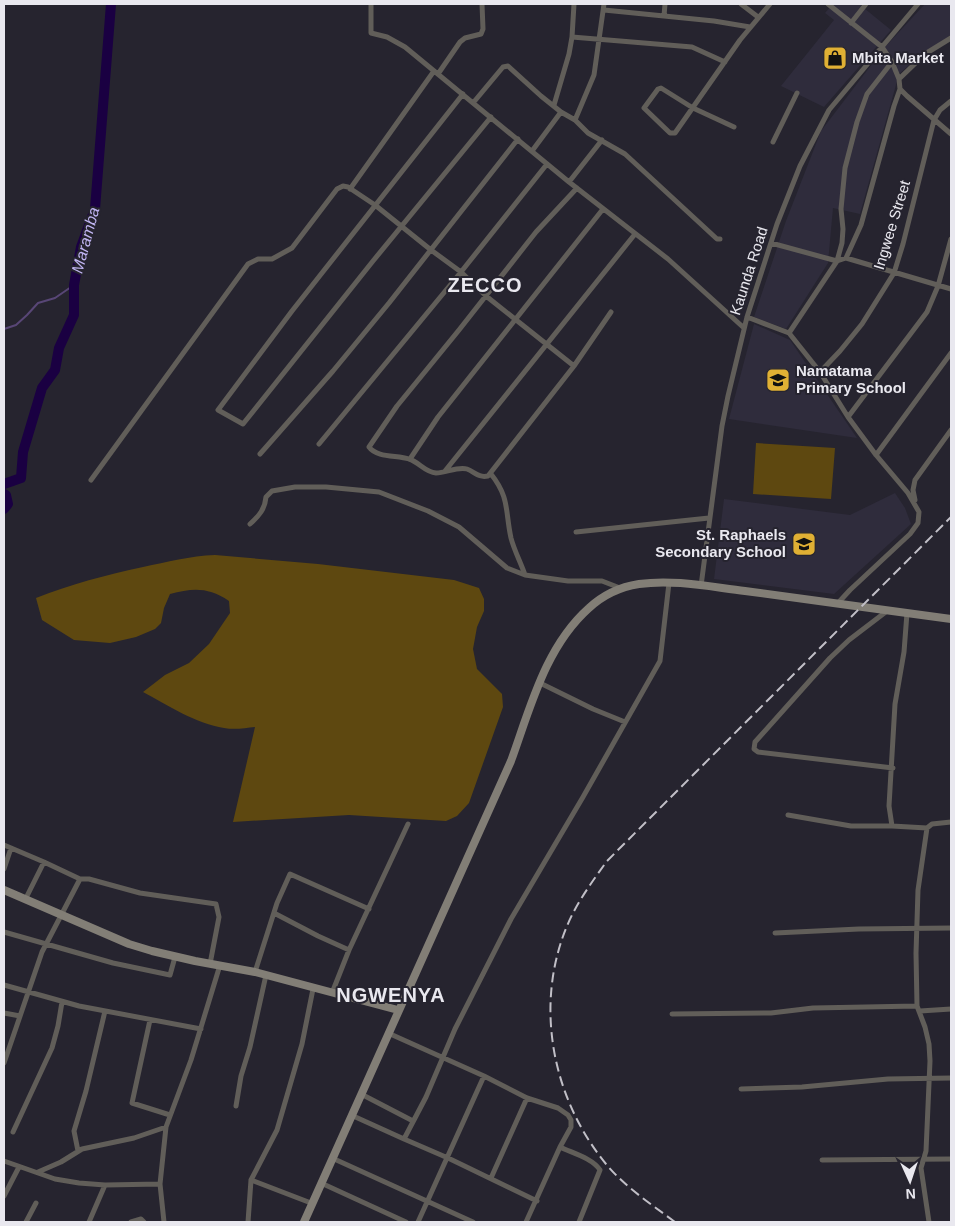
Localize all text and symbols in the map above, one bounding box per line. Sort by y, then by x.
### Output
shop icon: Mbita Market [822,45,848,71]
place label: Mbita Market [852,49,944,66]
street label: Ingwee Street [870,177,913,272]
water label: Maramba [69,205,102,275]
street label: Kaunda Road [726,225,771,317]
district label: ZECCO [448,274,523,296]
place label: Namatama Primary School [796,362,906,396]
school or university icon: Namatama Primary School [765,367,791,393]
place label: St. Raphaels Secondary School [655,526,786,560]
school or university icon: St. Raphaels Secondary School [791,531,817,557]
district label: NGWENYA [336,984,446,1006]
north arrow [885,1156,935,1206]
text: N [905,1186,916,1202]

